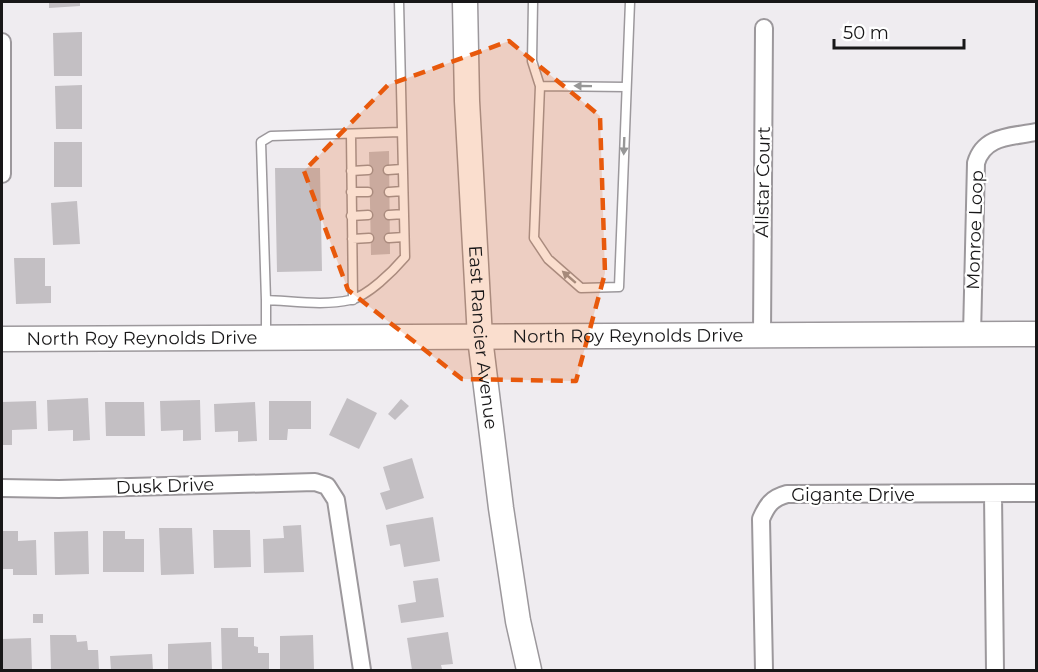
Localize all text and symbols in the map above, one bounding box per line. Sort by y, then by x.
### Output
scale bar [834,12,964,50]
text: 50 m [843,22,889,44]
one-way arrow [573,82,592,91]
street label: Allstar Court [751,126,775,238]
one-way arrow [619,136,629,155]
street label: Monroe Loop [962,170,988,290]
street label: East Rancier Avenue [464,245,502,431]
one-way arrow [562,271,577,284]
street label: North Roy Reynolds Drive [512,324,744,348]
street label: North Roy Reynolds Drive [26,327,258,350]
street label: Dusk Drive [115,473,215,499]
street label: Gigante Drive [791,484,915,506]

